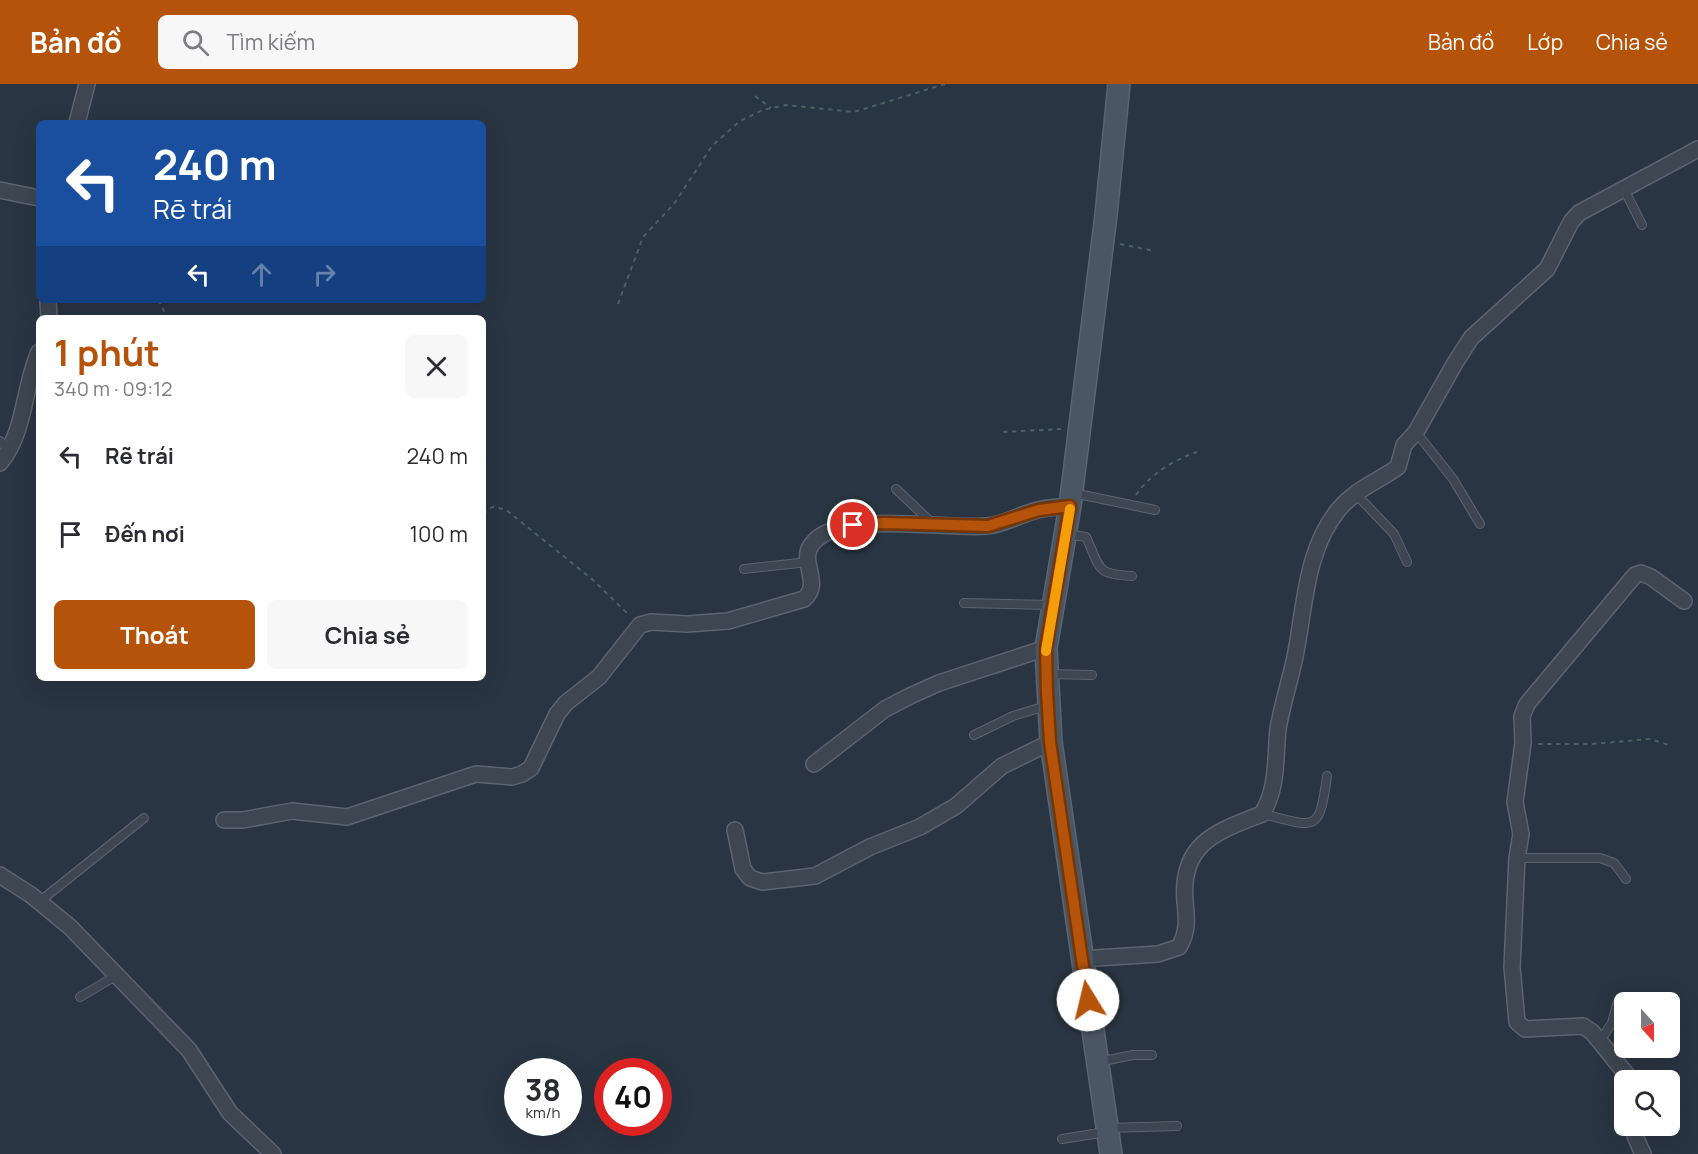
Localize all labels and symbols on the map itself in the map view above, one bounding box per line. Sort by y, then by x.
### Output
pin [827,499,878,550]
position arrow [1056,968,1120,1032]
north arrow [1614,992,1680,1058]
speed limit sign: 40 [594,1058,672,1136]

